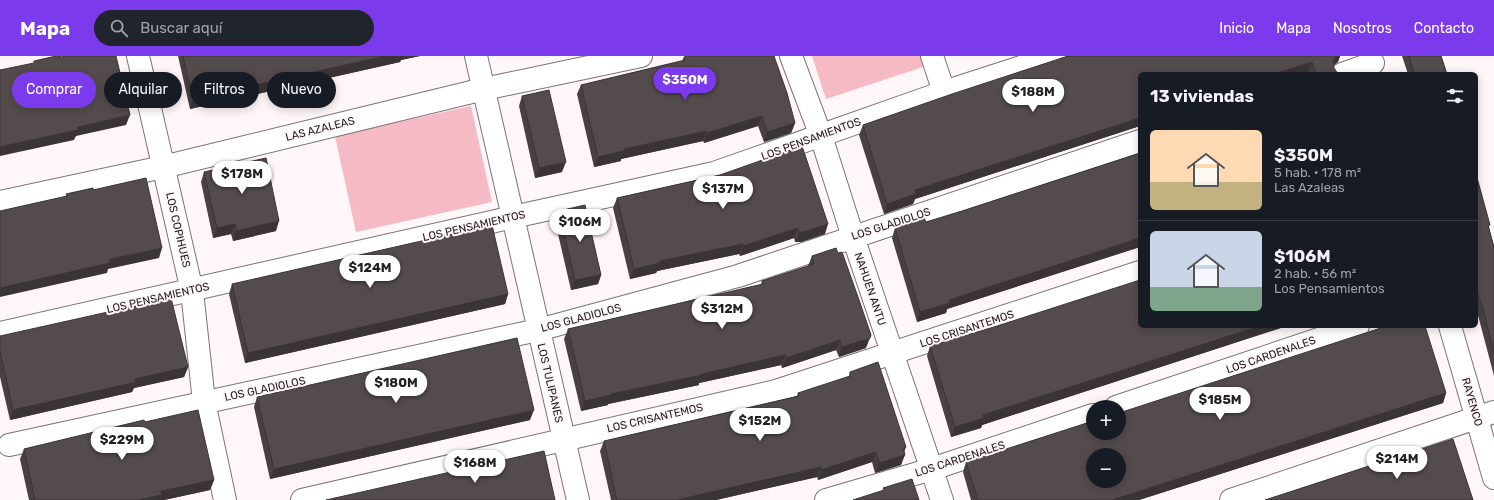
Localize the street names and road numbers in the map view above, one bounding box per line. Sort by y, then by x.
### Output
street label: LAS AZALEAS [284,114,356,144]
street label: LOS PENSAMIENTOS [759,115,863,163]
street label: LOS COPIHUES [163,191,193,269]
street label: LOS GLADIOLOS [850,205,932,243]
street label: LOS PENSAMIENTOS [421,208,527,244]
street label: NAHUEN ANTU [851,251,889,327]
street label: LOS PENSAMIENTOS [105,280,211,316]
street label: LOS GLADIOLOS [539,301,623,335]
street label: LOS CRISANTEMOS [918,308,1016,350]
street label: LOS CARDENALES [1225,334,1318,376]
street label: LOS TULIPANES [535,342,566,424]
street label: LOS GLADIOLOS [223,374,307,404]
street label: RAYENCO [1459,376,1485,428]
street label: LOS CRISANTEMOS [606,401,705,435]
street label: LOS CARDENALES [913,438,1007,480]

